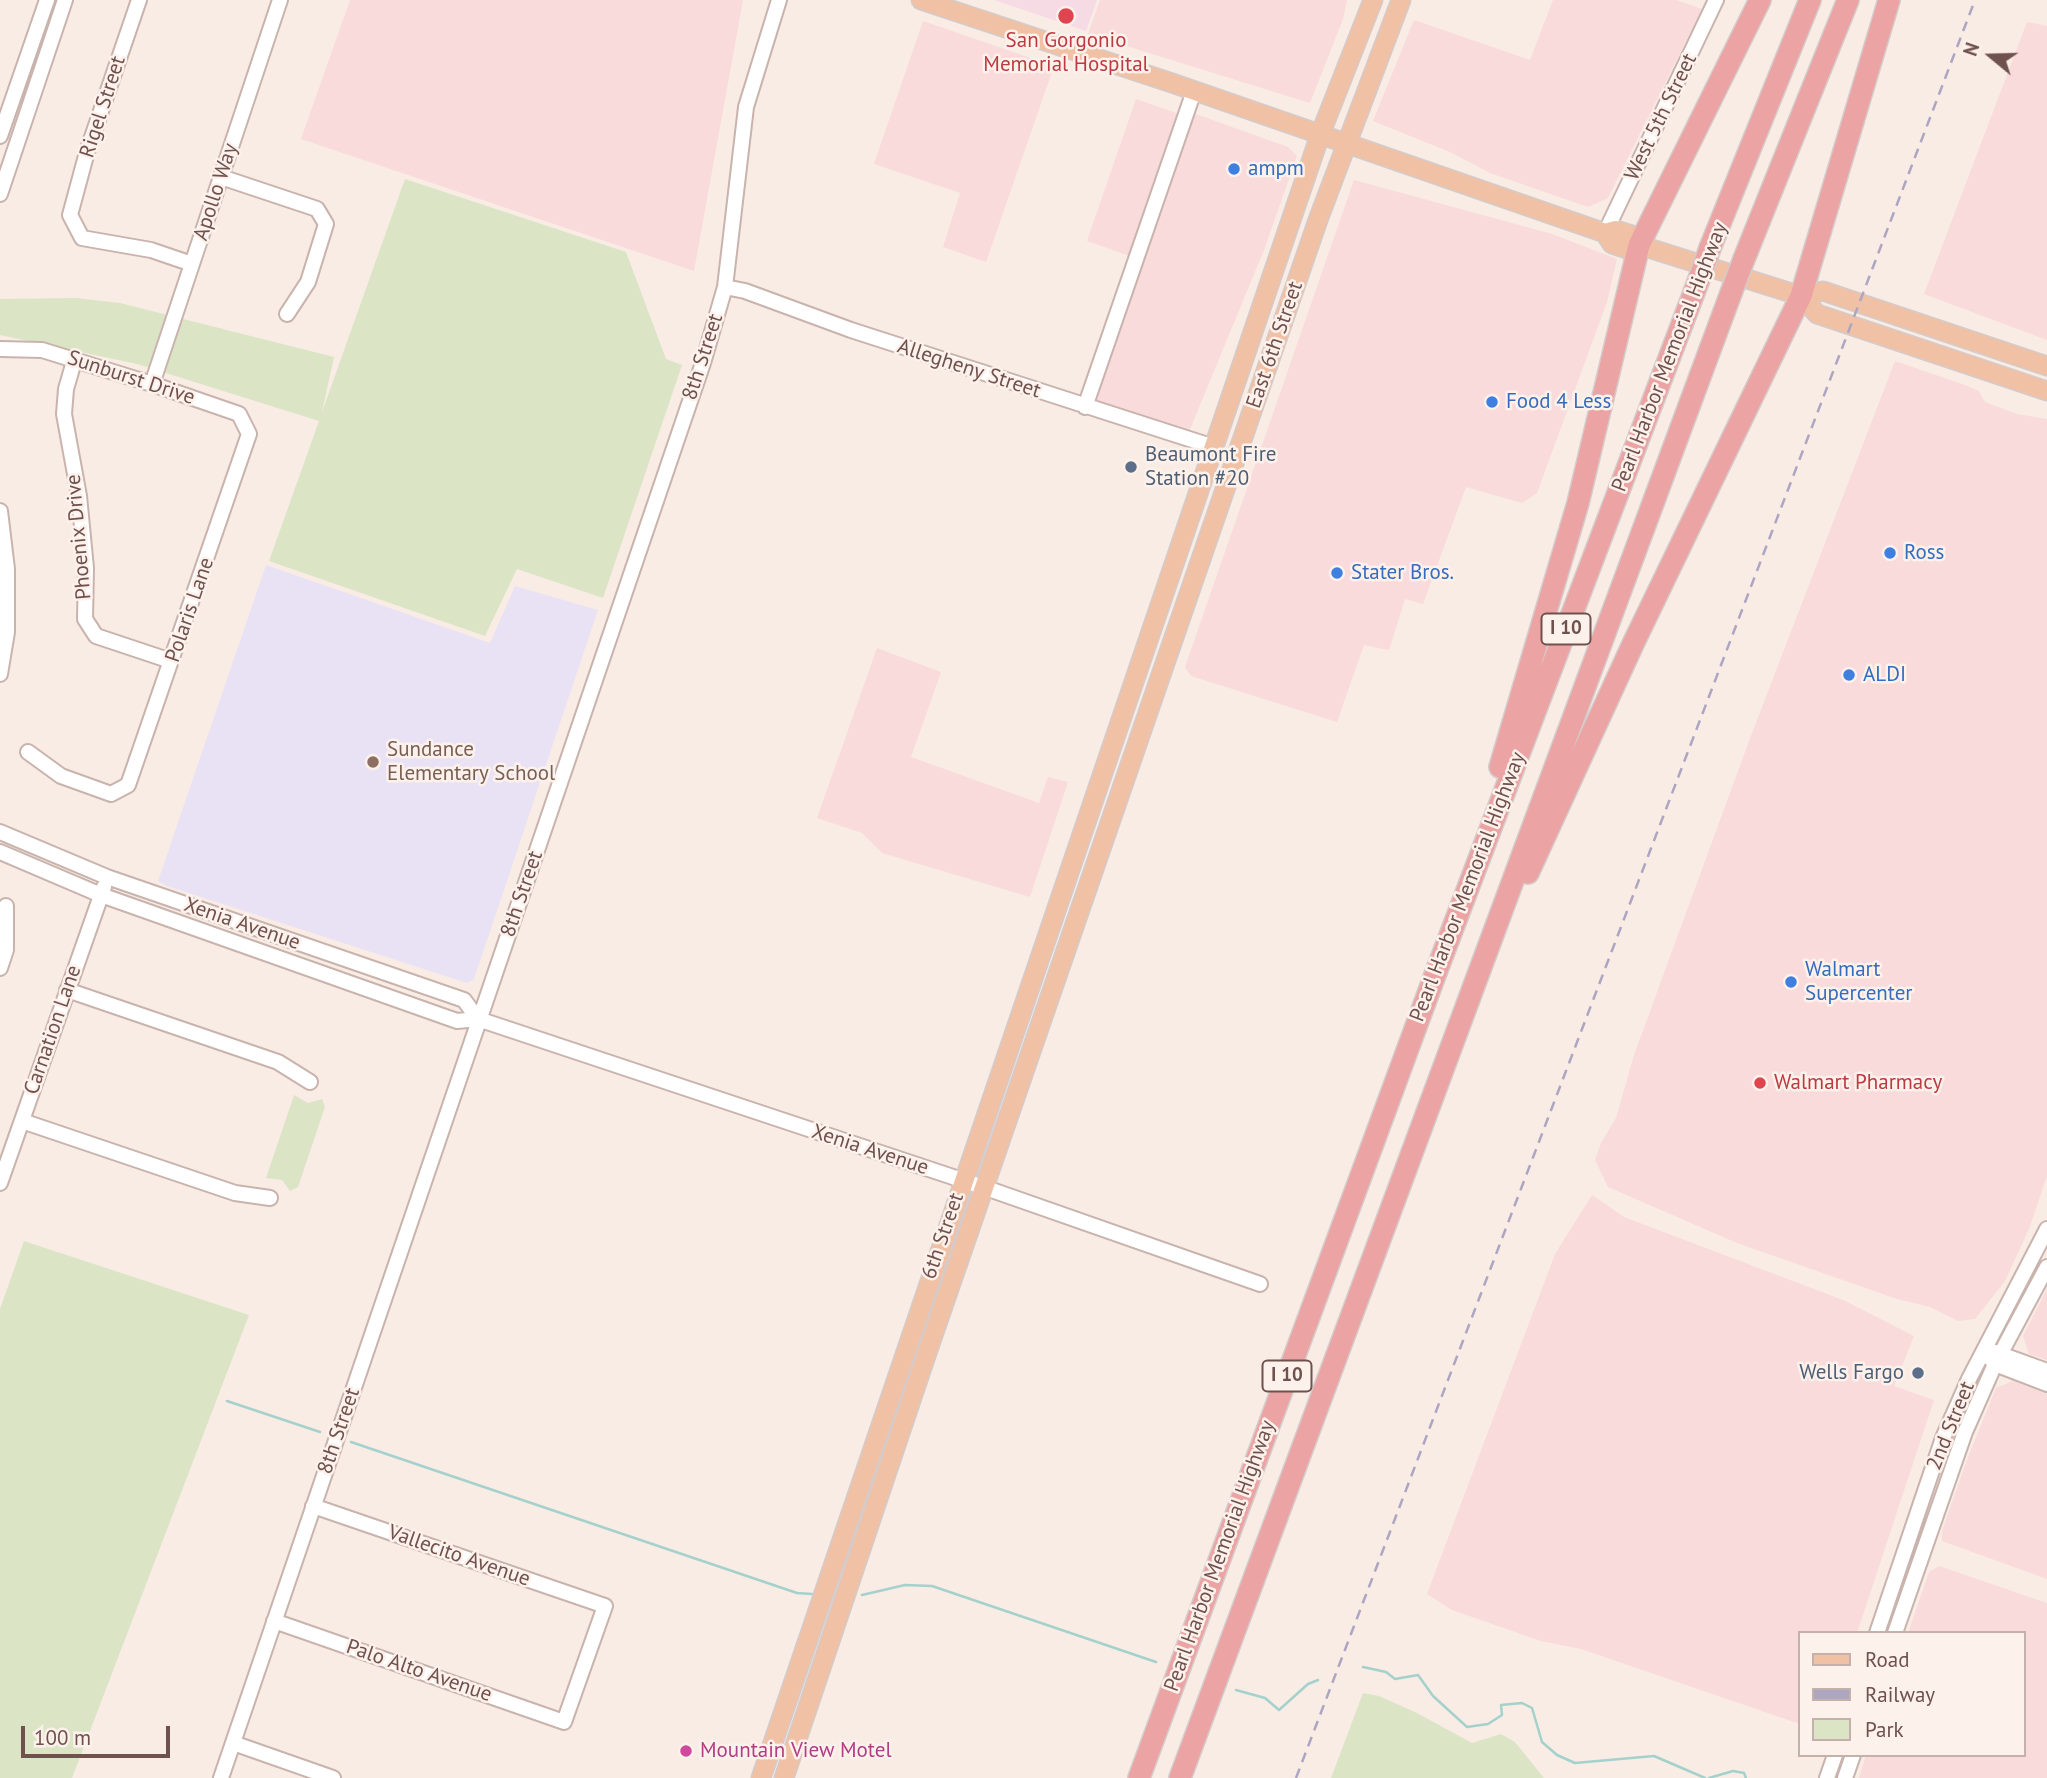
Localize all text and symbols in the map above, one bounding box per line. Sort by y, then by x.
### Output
marker: San Gorgonio Memorial Hospital [1056,6,1076,26]
north arrow [1956,21,2026,91]
place label: San Gorgonio Memorial Hospital [983,28,1149,78]
text: N [1958,39,1985,59]
street label: West 5th Street [1619,49,1703,185]
street label: Rigel Street [75,53,131,161]
street label: Apollo Way [188,140,244,244]
place label: ampm [1248,156,1304,182]
marker: ampm [1226,161,1242,177]
street label: Pearl Harbor Memorial Highway [1607,219,1733,495]
street label: East 6th Street [1242,278,1308,412]
street label: 8th Street [677,311,729,403]
street label: Allegheny Street [894,334,1044,404]
street label: Sunburst Drive [64,346,198,410]
place label: Food 4 Less [1506,389,1611,415]
marker: Food 4 Less [1484,394,1500,410]
place label: Beaumont Fire Station #20 [1145,442,1276,492]
marker: Beaumont Fire Station #20 [1123,459,1139,475]
street label: Phoenix Drive [61,473,97,601]
place label: Ross [1904,540,1944,566]
marker: Ross [1882,545,1898,561]
street label: Polaris Lane [160,554,220,666]
place label: Stater Bros. [1351,560,1454,586]
marker: Stater Bros. [1329,565,1345,581]
road number: I 10 [1542,614,1590,644]
place label: ALDI [1863,662,1906,688]
marker: ALDI [1841,667,1857,683]
place label: Sundance Elementary School [387,737,555,787]
street label: Pearl Harbor Memorial Highway [1405,749,1531,1025]
marker: Sundance Elementary School [365,754,381,770]
street label: 8th Street [496,848,548,940]
street label: Xenia Avenue [181,892,303,956]
place label: Walmart Supercenter [1805,957,1912,1007]
street label: Carnation Lane [19,962,87,1098]
marker: Walmart Supercenter [1783,974,1799,990]
place label: Walmart Pharmacy [1774,1070,1942,1096]
marker: Walmart Pharmacy [1752,1075,1768,1091]
street label: Xenia Avenue [808,1119,932,1181]
street label: 6th Street [917,1190,969,1282]
road number: I 10 [1262,1360,1312,1392]
place label: Wells Fargo [1799,1360,1904,1386]
marker: Wells Fargo [1910,1365,1926,1381]
street label: 2nd Street [1922,1378,1980,1474]
street label: 8th Street [313,1385,365,1477]
street label: Pearl Harbor Memorial Highway [1159,1417,1281,1695]
street label: Vallecito Avenue [385,1520,533,1592]
legend [1798,1631,2026,1757]
street label: Palo Alto Avenue [343,1634,495,1708]
text: Road [1865,1646,1909,1673]
text: Railway [1865,1681,1935,1708]
scale bar [24,1712,173,1756]
text: Park [1865,1716,1904,1743]
text: 100 m [34,1724,91,1751]
place label: Mountain View Motel [700,1738,892,1764]
marker: Mountain View Motel [678,1743,694,1759]

